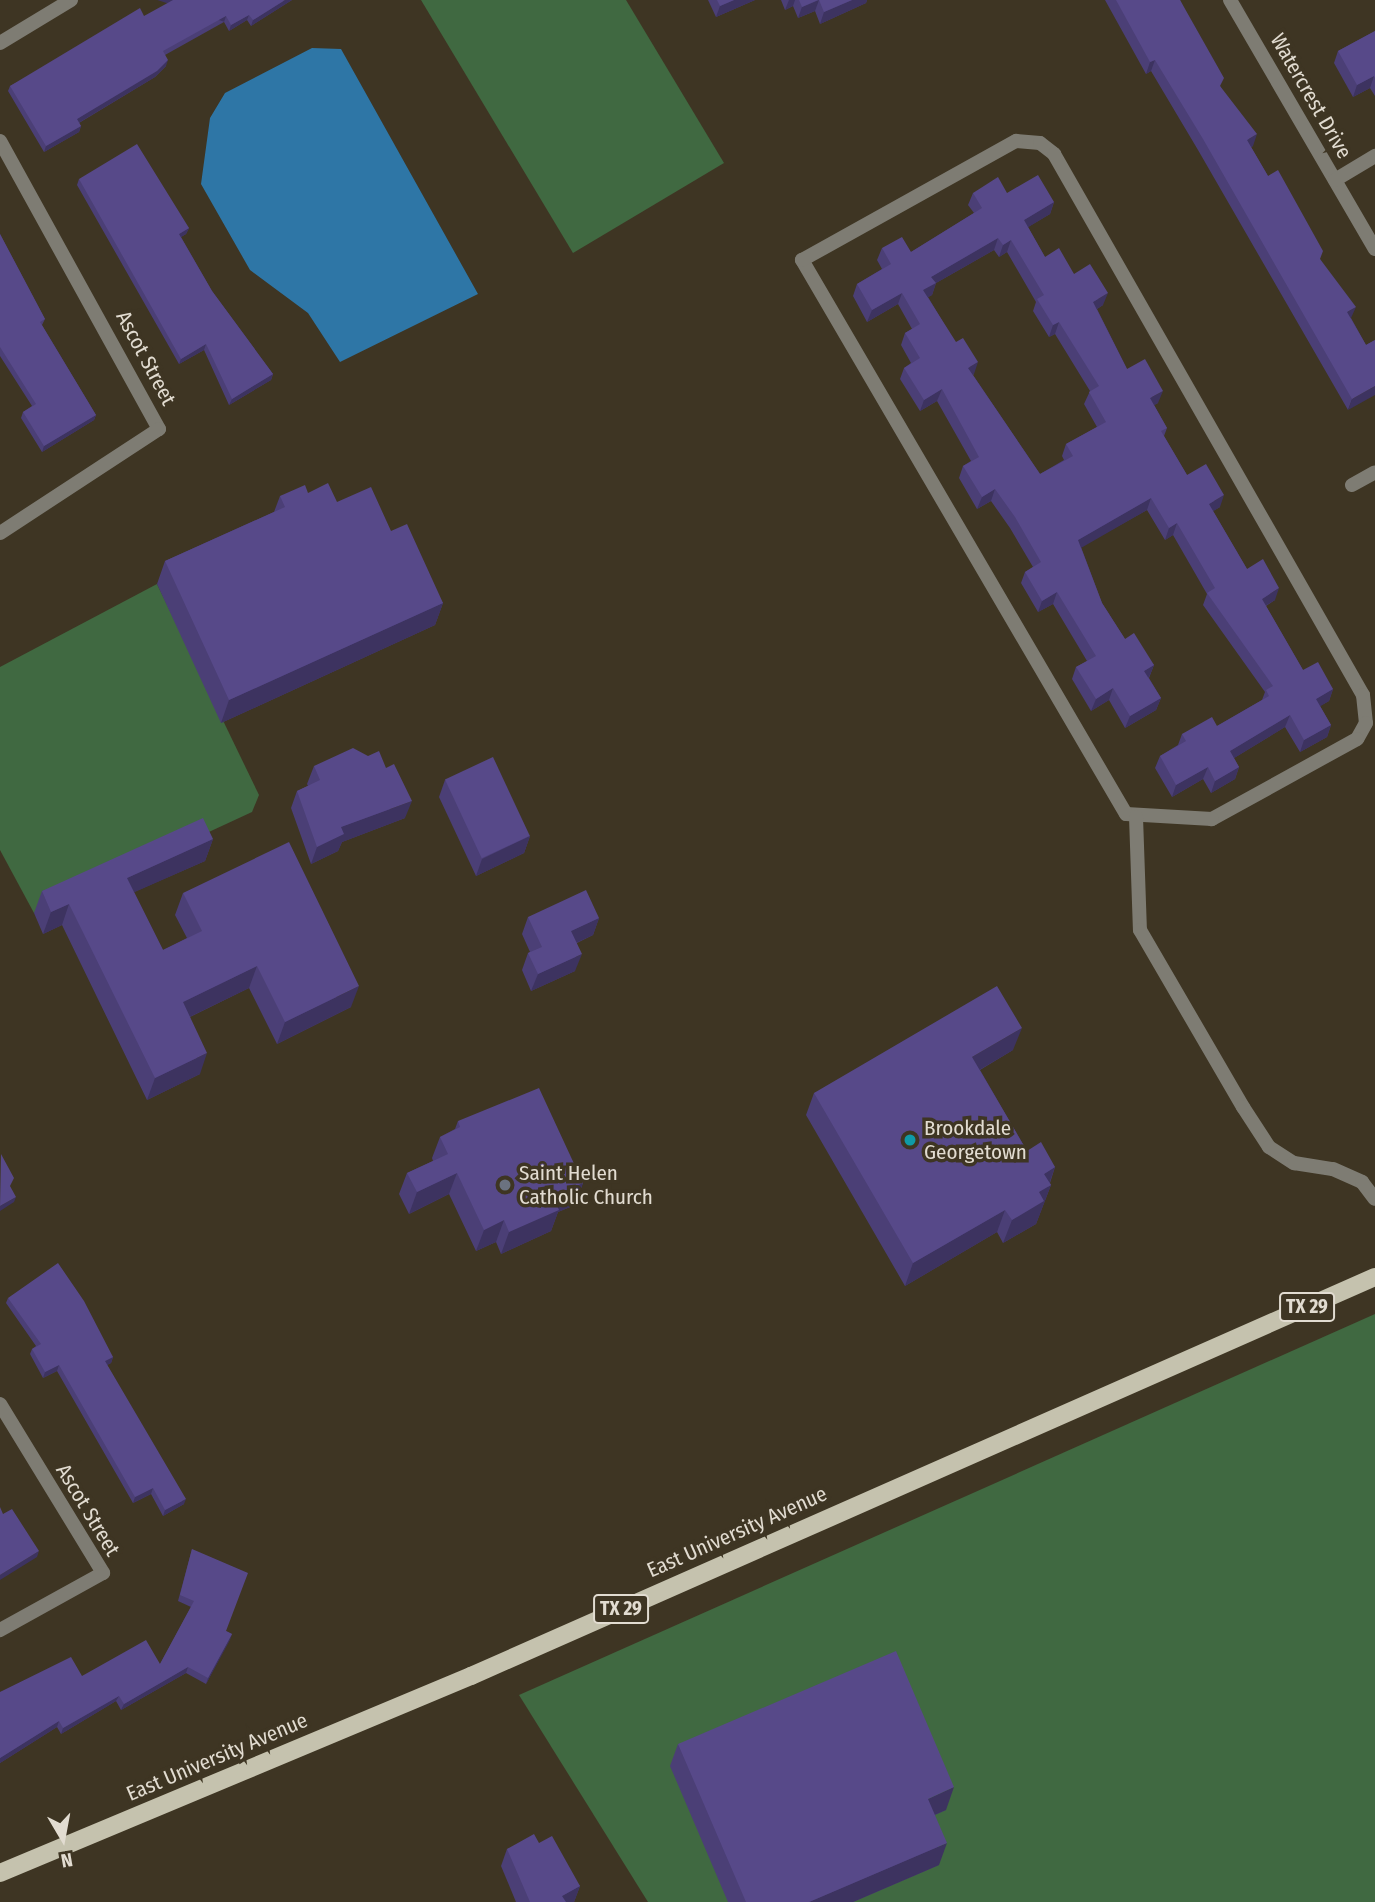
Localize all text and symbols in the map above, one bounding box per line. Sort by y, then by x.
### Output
street label: Watercrest Drive [1265,29,1357,163]
street label: Ascot Street [111,307,181,409]
place label: Brookdale Georgetown [924,1115,1027,1165]
marker: Brookdale Georgetown [902,1132,918,1148]
place label: Saint Helen Catholic Church [519,1160,653,1210]
marker: Saint Helen Catholic Church [497,1177,513,1193]
road number: TX 29 [1279,1292,1335,1322]
street label: Ascot Street [51,1459,125,1561]
street label: East University Avenue [643,1481,831,1583]
road number: TX 29 [593,1594,649,1624]
street label: East University Avenue [123,1707,311,1807]
north arrow [28,1804,98,1874]
text: N [59,1848,74,1872]

